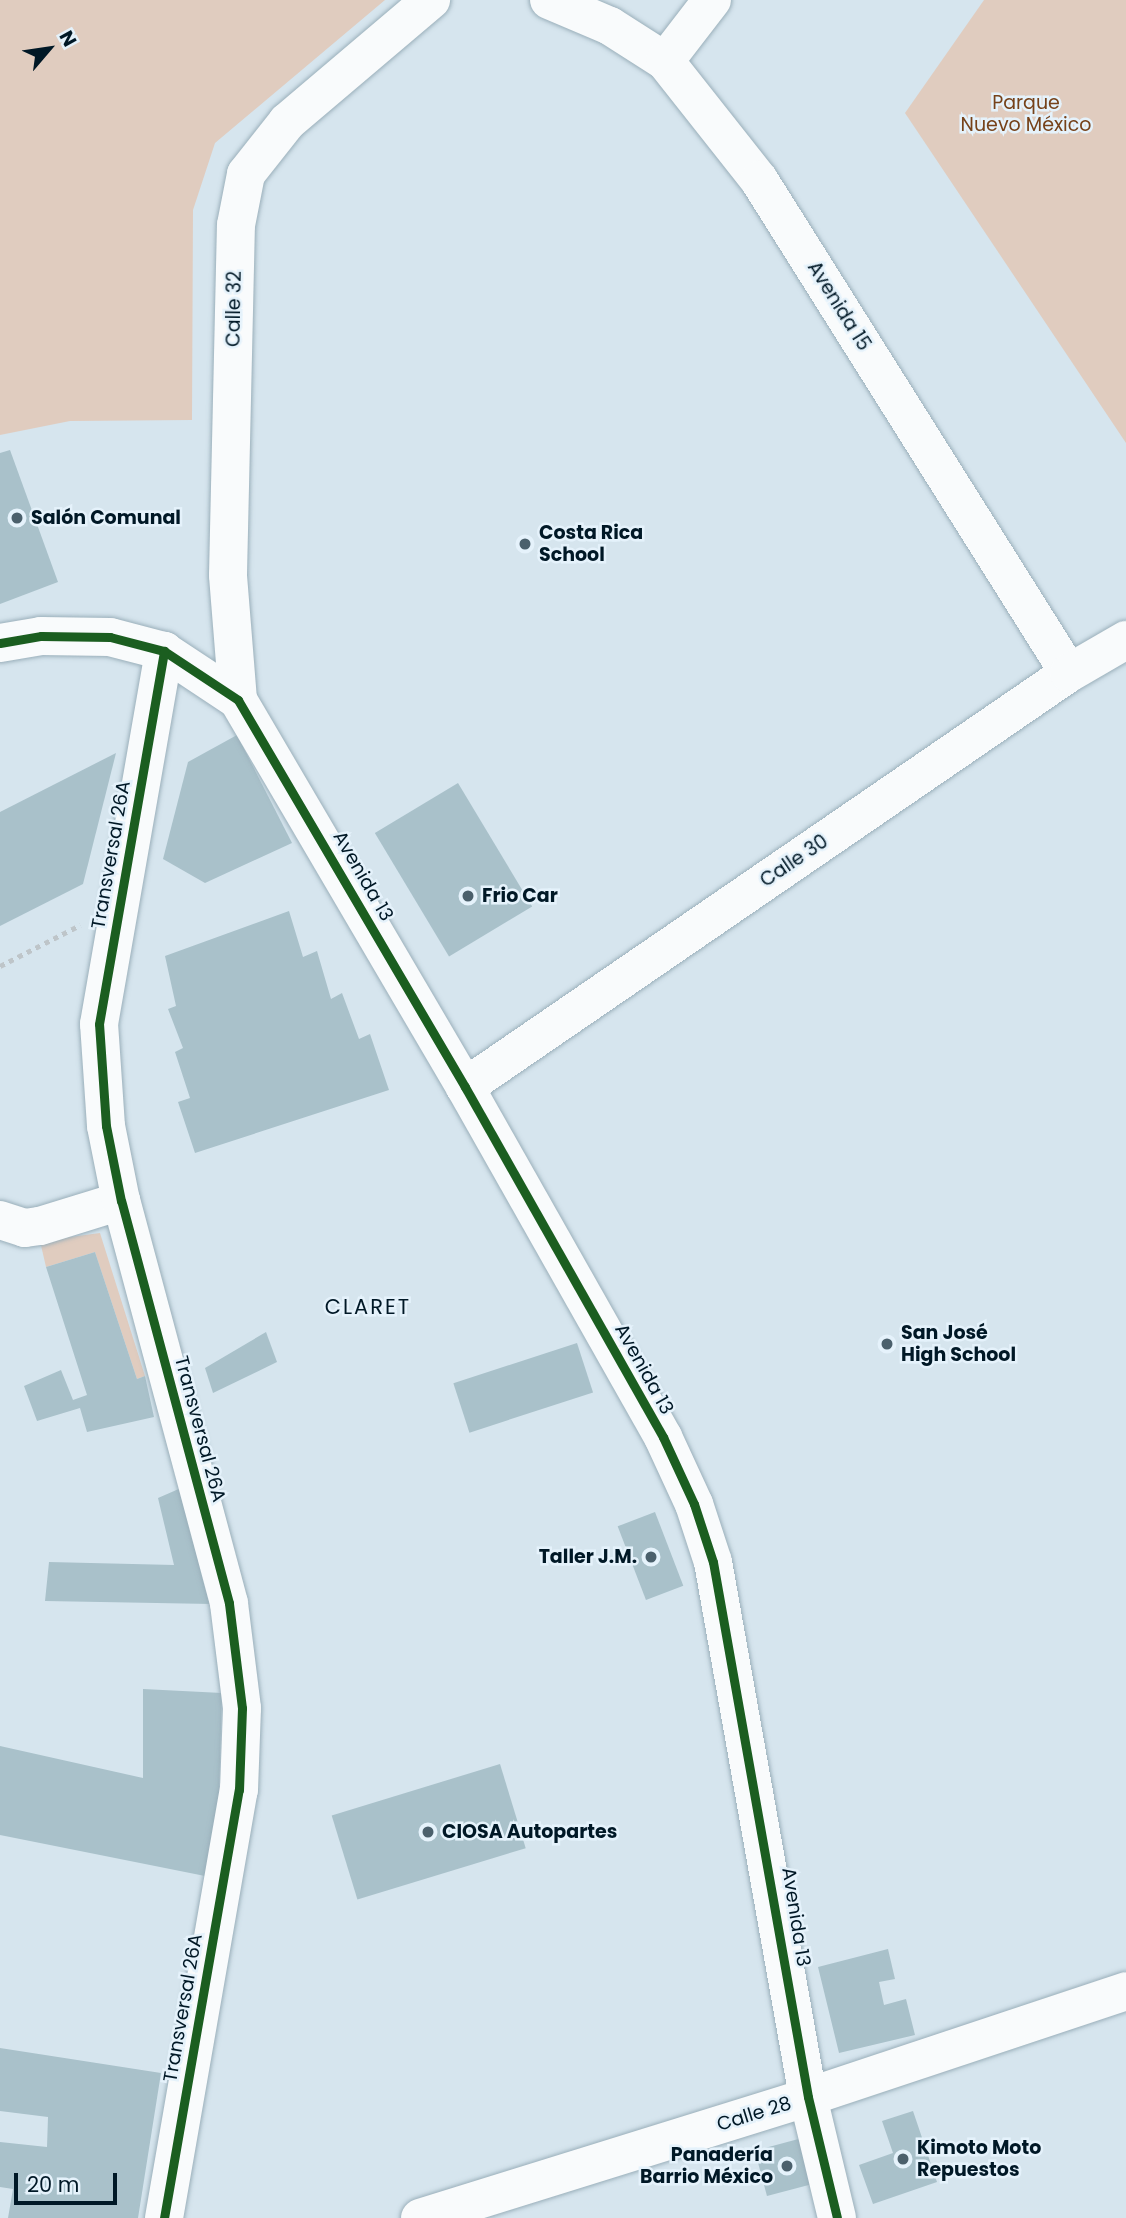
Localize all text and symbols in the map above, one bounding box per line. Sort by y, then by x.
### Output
north arrow [14,14,84,84]
text: N [53,26,83,51]
park label: Parque Nuevo México [961,92,1091,136]
street label: Avenida 15 [803,257,875,355]
street label: Calle 32 [222,271,246,347]
place label: Salón Comunal [31,507,181,529]
marker: Salón Comunal [9,510,25,526]
place label: Costa Rica School [539,522,643,566]
marker: Costa Rica School [517,536,533,552]
street label: Transversal 26A [87,779,135,931]
street label: Avenida 13 [328,827,398,925]
street label: Calle 30 [756,830,832,892]
place label: Frio Car [482,885,558,907]
marker: Frio Car [460,888,476,904]
district label: CLARET [326,1294,410,1320]
street label: Avenida 13 [610,1320,678,1418]
place label: San José High School [901,1322,1016,1366]
marker: San José High School [879,1336,895,1352]
street label: Transversal 26A [170,1354,230,1504]
place label: Taller J.M. [539,1546,637,1568]
marker: Taller J.M. [643,1549,659,1565]
place label: CIOSA Autopartes [442,1821,617,1843]
marker: CIOSA Autopartes [420,1824,436,1840]
street label: Avenida 13 [777,1866,815,1968]
street label: Transversal 26A [159,1932,207,2084]
street label: Calle 28 [714,2092,794,2136]
place label: Kimoto Moto Repuestos [917,2137,1041,2181]
place label: Panadería Barrio México [640,2144,773,2188]
marker: Kimoto Moto Repuestos [895,2151,911,2167]
scale bar [18,2158,121,2202]
marker: Panadería Barrio México [779,2158,795,2174]
text: 20 m [27,2170,80,2199]

